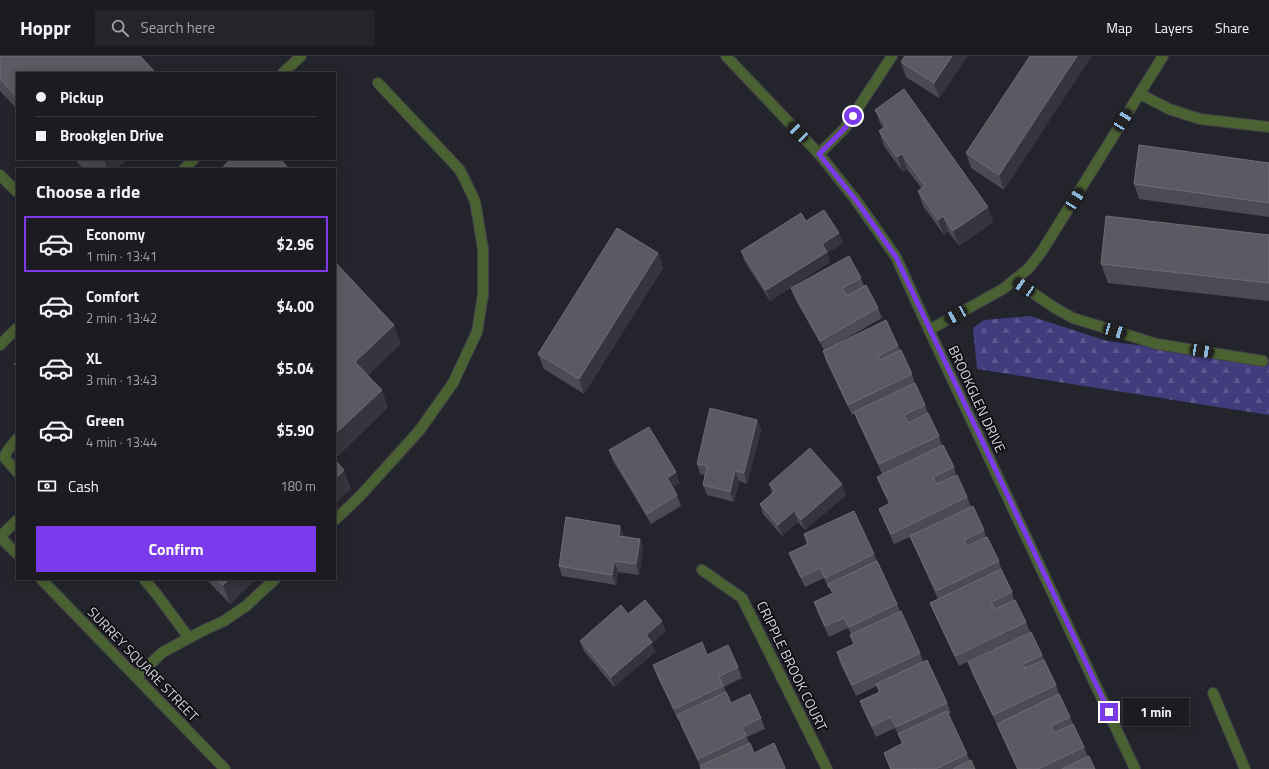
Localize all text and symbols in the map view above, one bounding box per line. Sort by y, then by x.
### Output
search box [95,10,375,46]
text: Hoppr [20,13,71,42]
text: Search here [141,16,215,39]
icon: search [109,17,131,39]
text: Map [1106,17,1132,38]
text: Layers [1154,17,1193,38]
text: Share [1215,17,1249,38]
text: Pickup [60,86,104,109]
route start [844,107,862,125]
car [1112,107,1134,133]
car [785,119,811,145]
text: Brookglen Drive [60,124,164,147]
text: Choose a ride [36,178,140,205]
car [1064,186,1086,212]
text: Economy [86,223,145,246]
icon: car [38,226,74,262]
text: $2.96 [277,233,314,256]
text: 1 min · 13:41 [86,246,157,266]
car [1011,275,1037,299]
text: Comfort [86,285,139,308]
icon: car [38,288,74,324]
text: $4.00 [277,295,314,318]
car [943,304,969,326]
text: 2 min · 13:42 [86,308,157,328]
car [1102,322,1128,340]
street label: BROOKGLEN DRIVE [943,342,1012,456]
car [1189,343,1215,359]
text: XL [86,347,102,370]
icon: car [38,350,74,386]
text: $5.04 [277,357,314,380]
text: 3 min · 13:43 [86,370,157,390]
text: Green [86,409,124,432]
icon: car [38,412,74,448]
text: $5.90 [277,419,314,442]
text: 4 min · 13:44 [86,432,157,452]
icon: cash [36,475,58,497]
text: Cash [68,475,99,498]
text: 180 m [280,476,316,496]
button: Confirm [36,526,316,572]
street label: CRIPPLE BROOK COURT [752,597,833,735]
street label: SURREY SQUARE STREET [83,602,204,726]
callout: 1 min [1123,698,1189,726]
text: 1 min [1140,702,1172,722]
route end [1100,703,1118,721]

